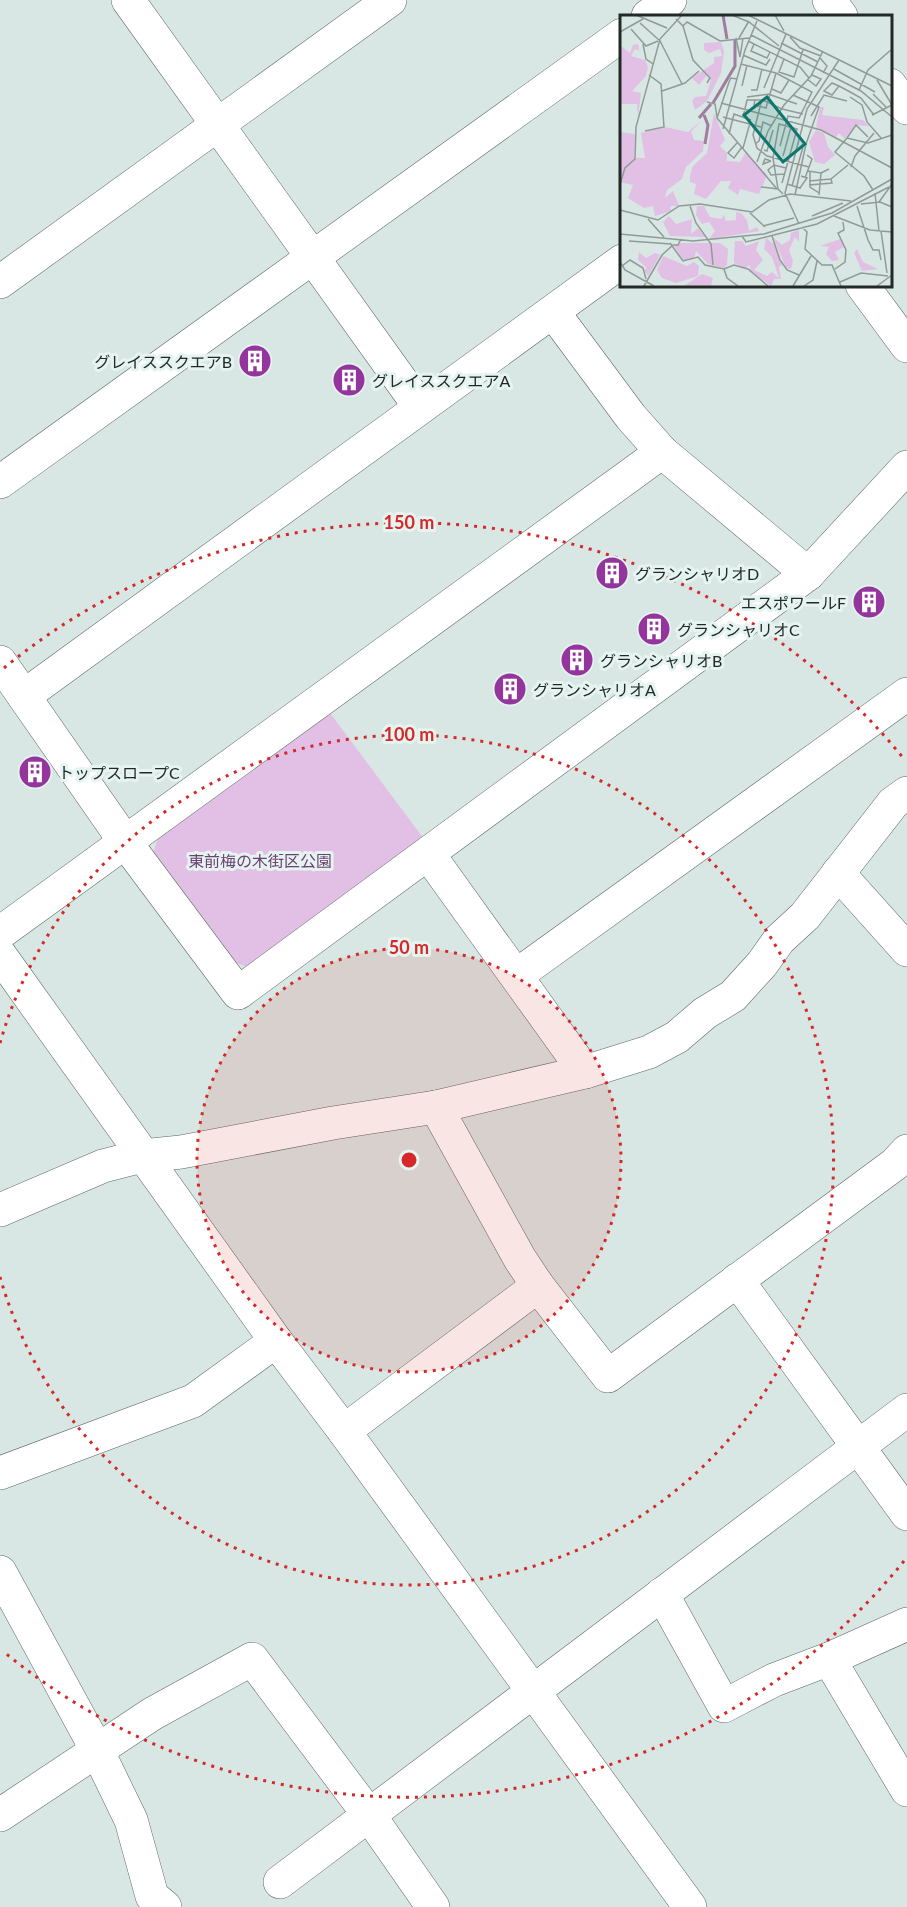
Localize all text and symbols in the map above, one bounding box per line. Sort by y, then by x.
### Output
inset map [620,15,892,286]
building icon: グレイススクエアB [237,343,273,379]
place label: グレイススクエアB [94,352,232,371]
building icon: グレイススクエアA [331,362,367,398]
place label: グレイススクエアA [372,371,511,390]
text: 150 m [384,511,434,533]
building icon: グランシャリオD [594,555,630,591]
place label: グランシャリオD [635,564,759,583]
building icon: エスポワールF [851,584,887,620]
place label: エスポワールF [741,593,846,612]
building icon: グランシャリオC [636,611,672,647]
place label: グランシャリオC [677,620,800,639]
building icon: グランシャリオB [559,642,595,678]
place label: グランシャリオB [600,651,722,670]
building icon: グランシャリオA [492,671,528,707]
place label: グランシャリオA [533,680,656,699]
text: 100 m [384,723,434,745]
building icon: トップスロープC [17,754,53,790]
place label: トップスロープC [58,763,180,782]
park label: 東前梅の木街区公園 [188,851,332,870]
text: 50 m [389,936,429,958]
centre of rings [399,1150,419,1170]

